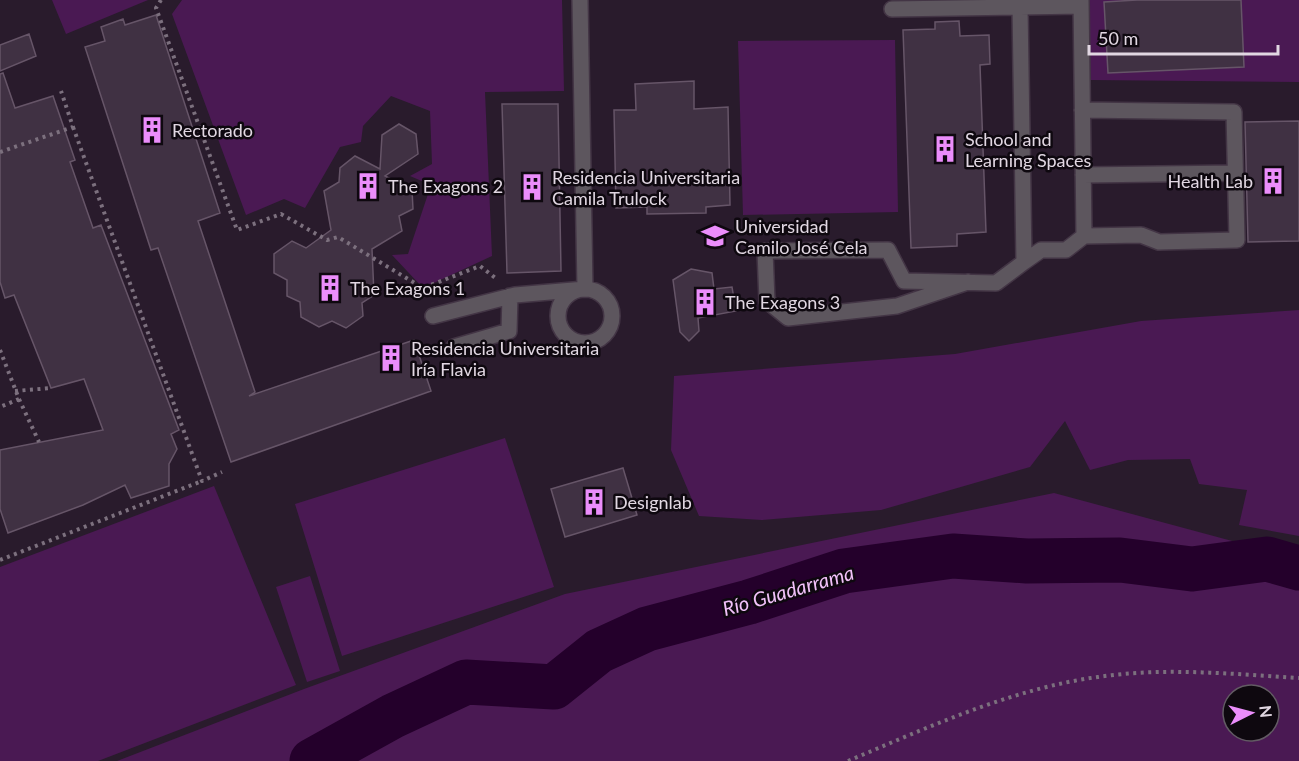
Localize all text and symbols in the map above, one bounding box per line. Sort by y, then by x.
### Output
scale bar [1089,18,1278,56]
text: 50 m [1098,27,1138,49]
building icon: Rectorado [137,115,167,145]
place label: Rectorado [172,119,253,141]
place label: School and Learning Spaces [965,128,1092,171]
building icon: School and Learning Spaces [930,134,960,164]
place label: Residencia Universitaria Camila Trulock [552,166,740,209]
building icon: Health Lab [1258,166,1288,196]
place label: Health Lab [1167,170,1253,192]
building icon: The Exagons 2 [353,171,383,201]
building icon: Residencia Universitaria Camila Trulock [517,172,547,202]
place label: The Exagons 2 [388,175,503,197]
place label: Universidad Camilo José Cela [735,215,868,258]
school or university icon: Universidad Camilo José Cela [700,221,730,251]
building icon: The Exagons 1 [315,273,345,303]
place label: The Exagons 1 [350,277,465,299]
building icon: The Exagons 3 [690,287,720,317]
place label: The Exagons 3 [725,291,840,313]
place label: Residencia Universitaria Iría Flavia [411,337,599,380]
building icon: Residencia Universitaria Iría Flavia [376,343,406,373]
building icon: Designlab [579,487,609,517]
place label: Designlab [614,491,692,513]
water label: Río Guadarrama [720,560,856,620]
north arrow [1221,683,1281,743]
text: N [1256,704,1277,719]

